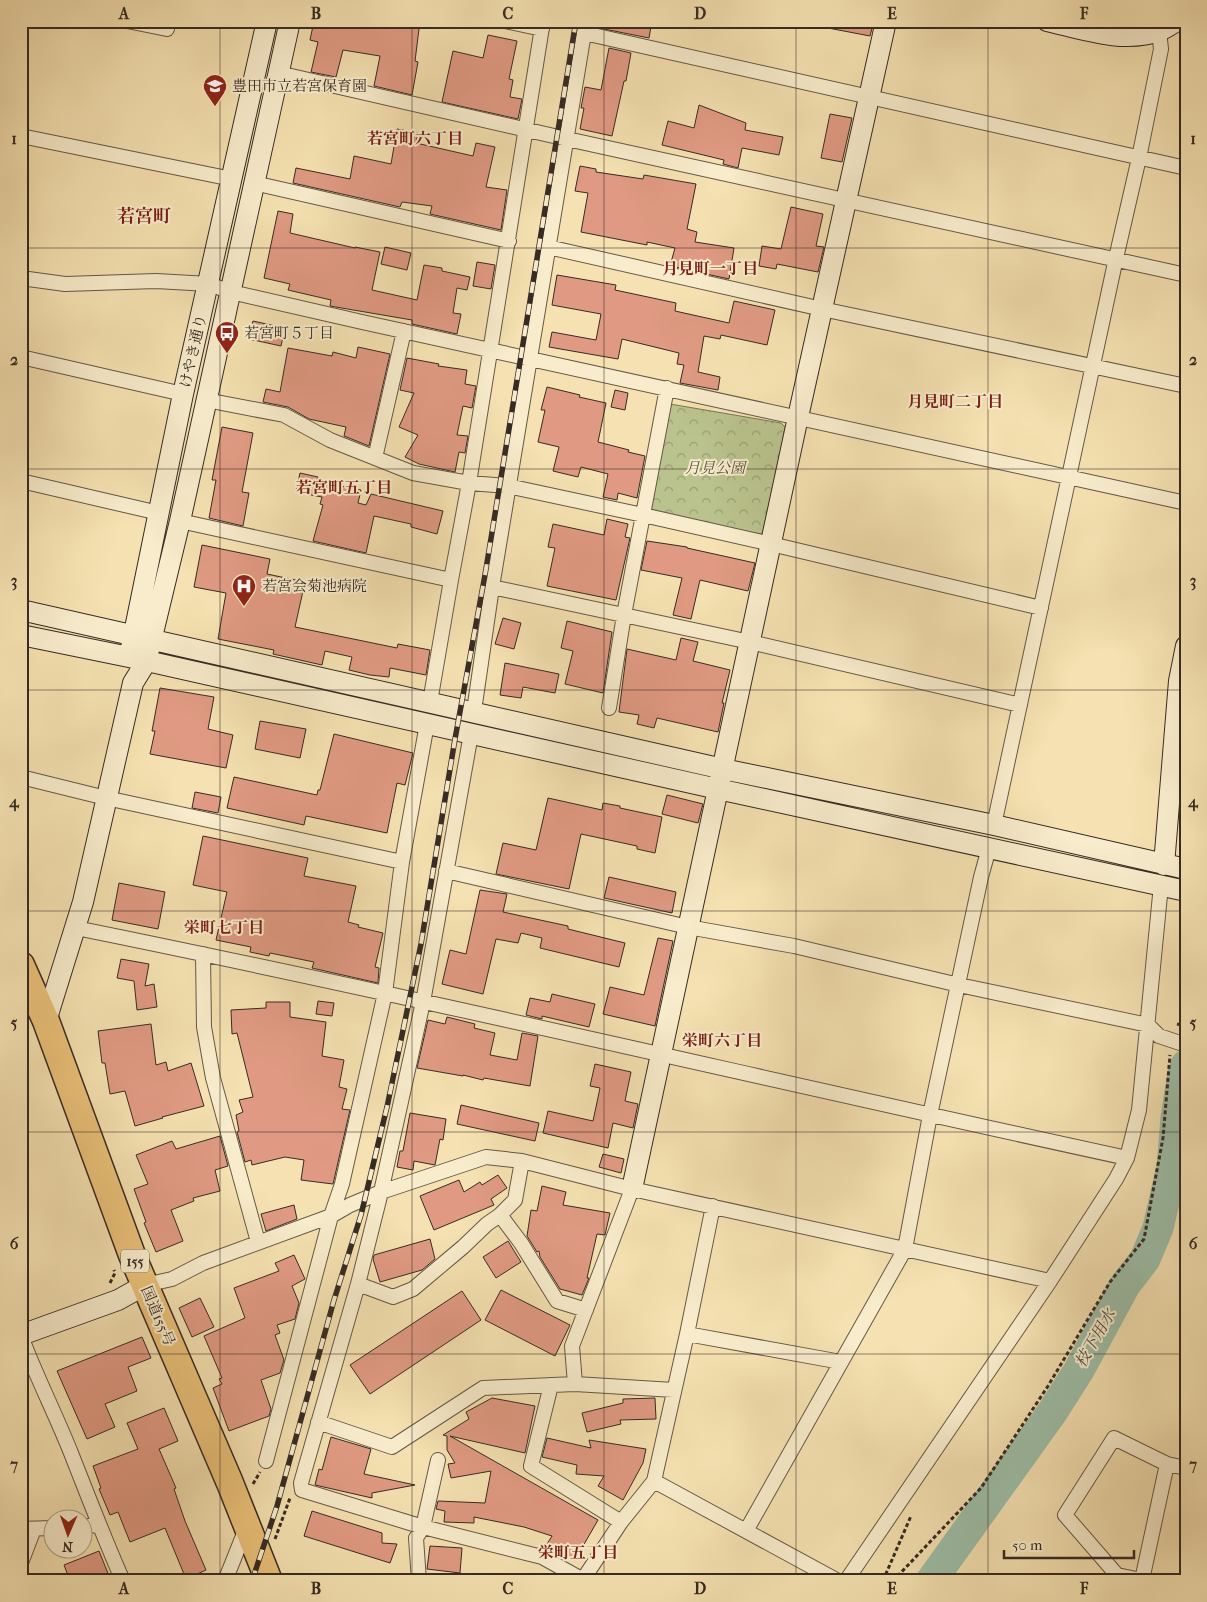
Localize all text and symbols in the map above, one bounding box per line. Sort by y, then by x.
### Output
text: A [118,4,130,23]
text: B [311,4,321,23]
text: C [503,4,514,23]
text: D [694,4,706,23]
text: E [887,4,897,23]
text: F [1079,4,1089,23]
school or university icon: 豊田市立若宮保育園 [202,73,228,107]
place label: 豊田市立若宮保育園 [232,77,367,95]
text: 1 [11,129,17,148]
district label: 若宮町六丁目 [367,129,463,148]
text: 1 [1190,129,1196,148]
district label: 若宮町 [117,206,171,227]
district label: 月見町一丁目 [662,259,758,278]
street label: けやき通り [176,312,210,390]
bus stop icon: 若宮町５丁目 [214,320,240,354]
place label: 若宮町５丁目 [244,324,334,342]
text: 2 [10,350,18,369]
text: 2 [1189,350,1197,369]
district label: 月見町二丁目 [907,392,1003,411]
park label: 月見公園 [685,459,748,477]
district label: 若宮町五丁目 [296,478,392,497]
text: 3 [11,571,17,591]
text: 3 [1190,571,1196,591]
hospital icon: 若宮会菊池病院 [231,573,257,607]
place label: 若宮会菊池病院 [262,577,367,595]
text: 4 [8,792,20,812]
text: 4 [1187,792,1199,812]
district label: 栄町七丁目 [184,918,264,937]
text: 5 [11,1013,18,1032]
text: 5 [1190,1013,1197,1032]
district label: 栄町六丁目 [682,1031,762,1050]
text: 6 [10,1234,19,1253]
text: 6 [1189,1234,1198,1253]
road number: 155 [121,1250,149,1272]
street label: 国道155号 [137,1283,179,1349]
water label: 枝下用水 [1071,1304,1120,1370]
text: 7 [9,1455,18,1474]
text: 7 [1188,1455,1197,1474]
north arrow [42,1510,92,1560]
scale bar [1004,1527,1134,1559]
text: 50 m [1012,1536,1043,1554]
text: N [62,1538,73,1555]
district label: 栄町五丁目 [538,1543,618,1562]
text: A [118,1579,130,1598]
text: B [311,1579,321,1598]
text: C [503,1579,514,1598]
text: D [694,1579,706,1598]
text: E [887,1579,897,1598]
text: F [1079,1579,1089,1598]

